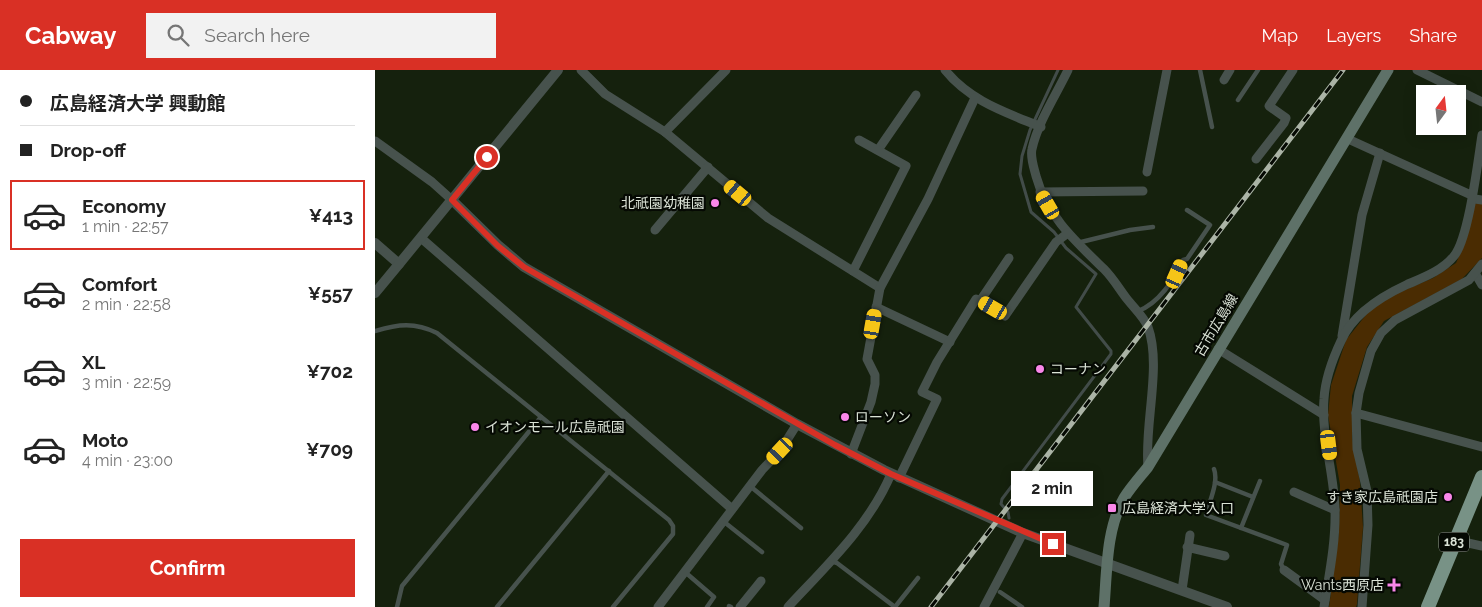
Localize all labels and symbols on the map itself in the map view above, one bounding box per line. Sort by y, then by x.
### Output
north arrow [1416,85,1466,135]
route start [476,146,498,168]
car [721,178,754,208]
car [1034,188,1061,222]
place label: 北祇園幼稚園 [621,195,705,211]
marker: 北祇園幼稚園 [709,197,721,209]
car [1164,257,1189,291]
street label: 古市広島線 [1191,291,1241,359]
car [976,294,1009,322]
car [863,308,882,340]
place label: コーナン [1050,361,1106,377]
marker: コーナン [1034,363,1046,375]
place label: ローソン [855,409,911,425]
marker: ローソン [839,411,851,423]
place label: イオンモール広島祇園 [485,419,625,435]
marker: イオンモール広島祇園 [469,421,481,433]
car [1319,429,1338,461]
car [764,435,795,467]
callout: 2 min [1012,472,1094,506]
place label: すき家広島祇園店 [1326,489,1438,505]
marker: すき家広島祇園店 [1442,491,1454,503]
place label: 広島経済大学入口 [1122,500,1234,516]
marker: 広島経済大学入口 [1106,502,1118,514]
road number: 183 [1439,532,1469,552]
route end [1042,533,1064,555]
place label: Wants西原店 [1301,577,1384,593]
marker: Wants西原店 [1388,579,1400,591]

